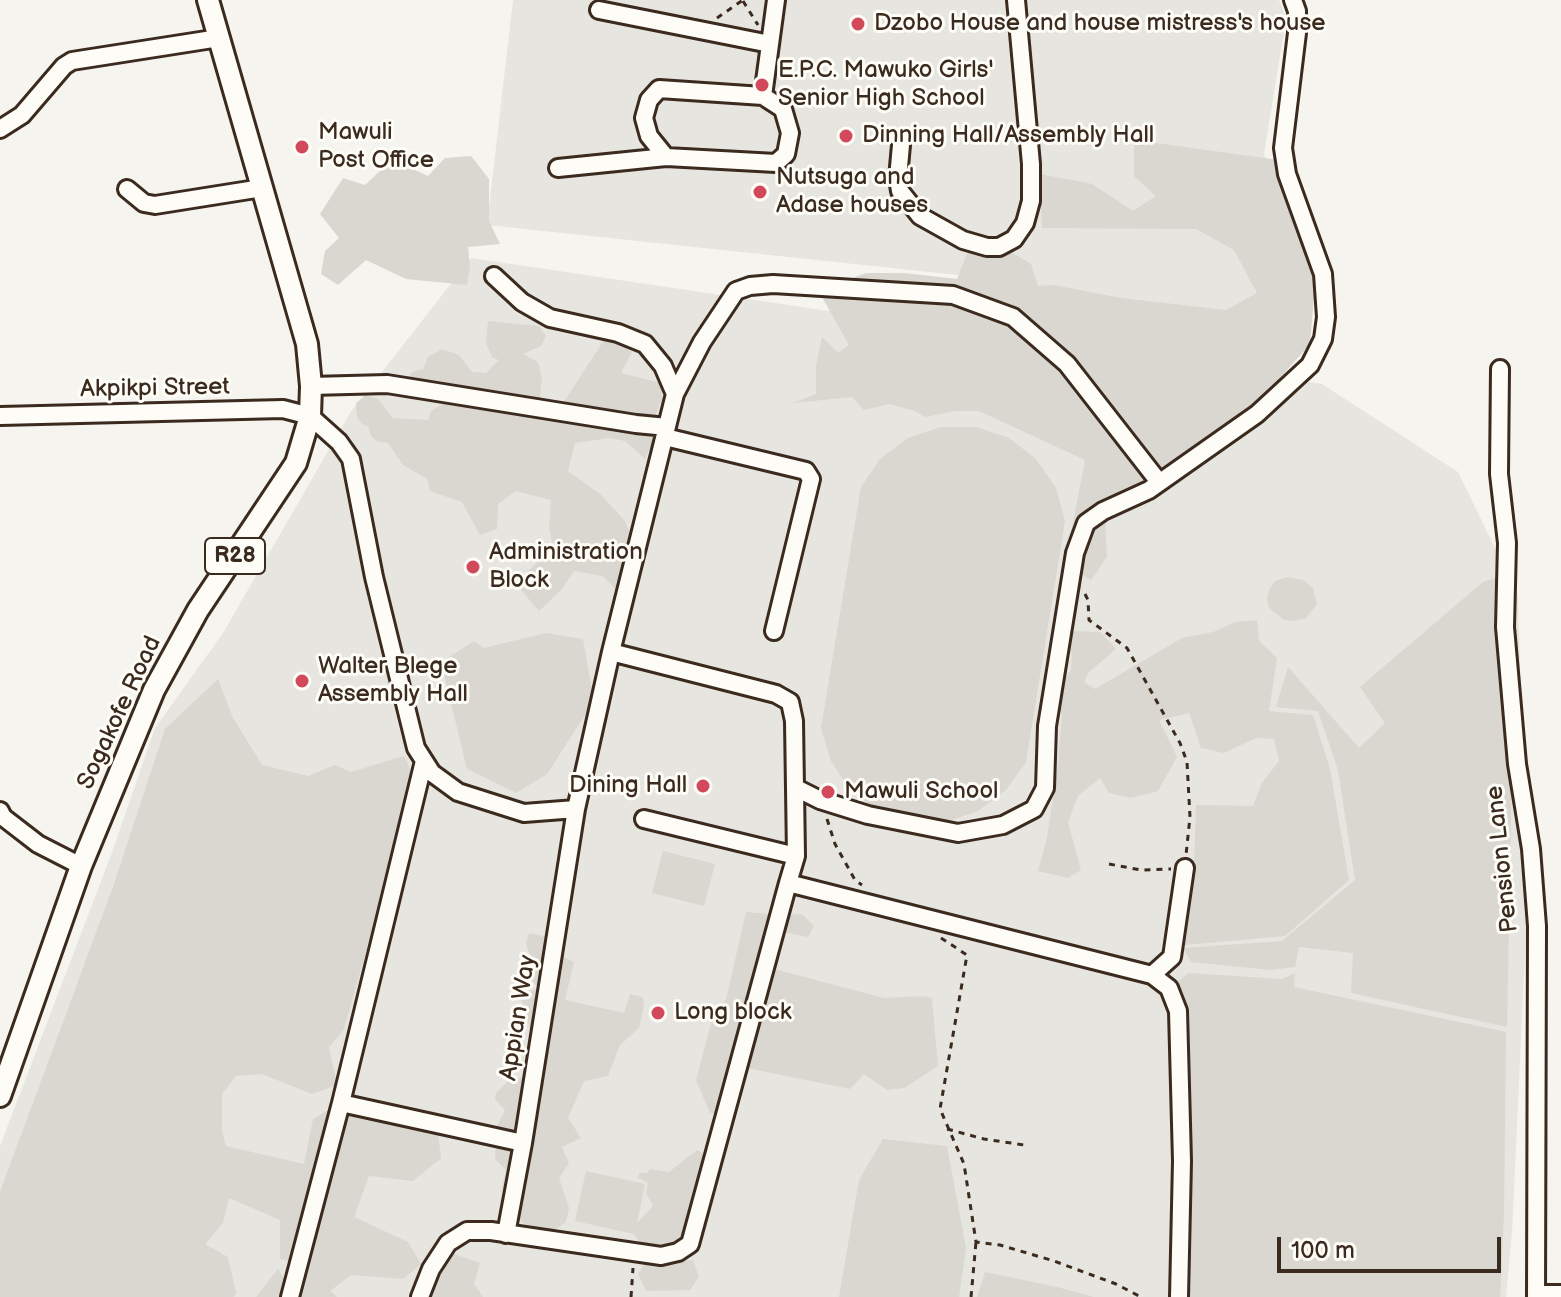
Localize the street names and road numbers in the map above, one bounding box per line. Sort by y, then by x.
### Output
street label: Akpikpi Street [80,373,230,405]
road number: R28 [205,538,265,574]
street label: Sogakofe Road [72,632,168,794]
street label: Pension Lane [1481,784,1525,934]
street label: Appian Way [495,953,543,1083]

